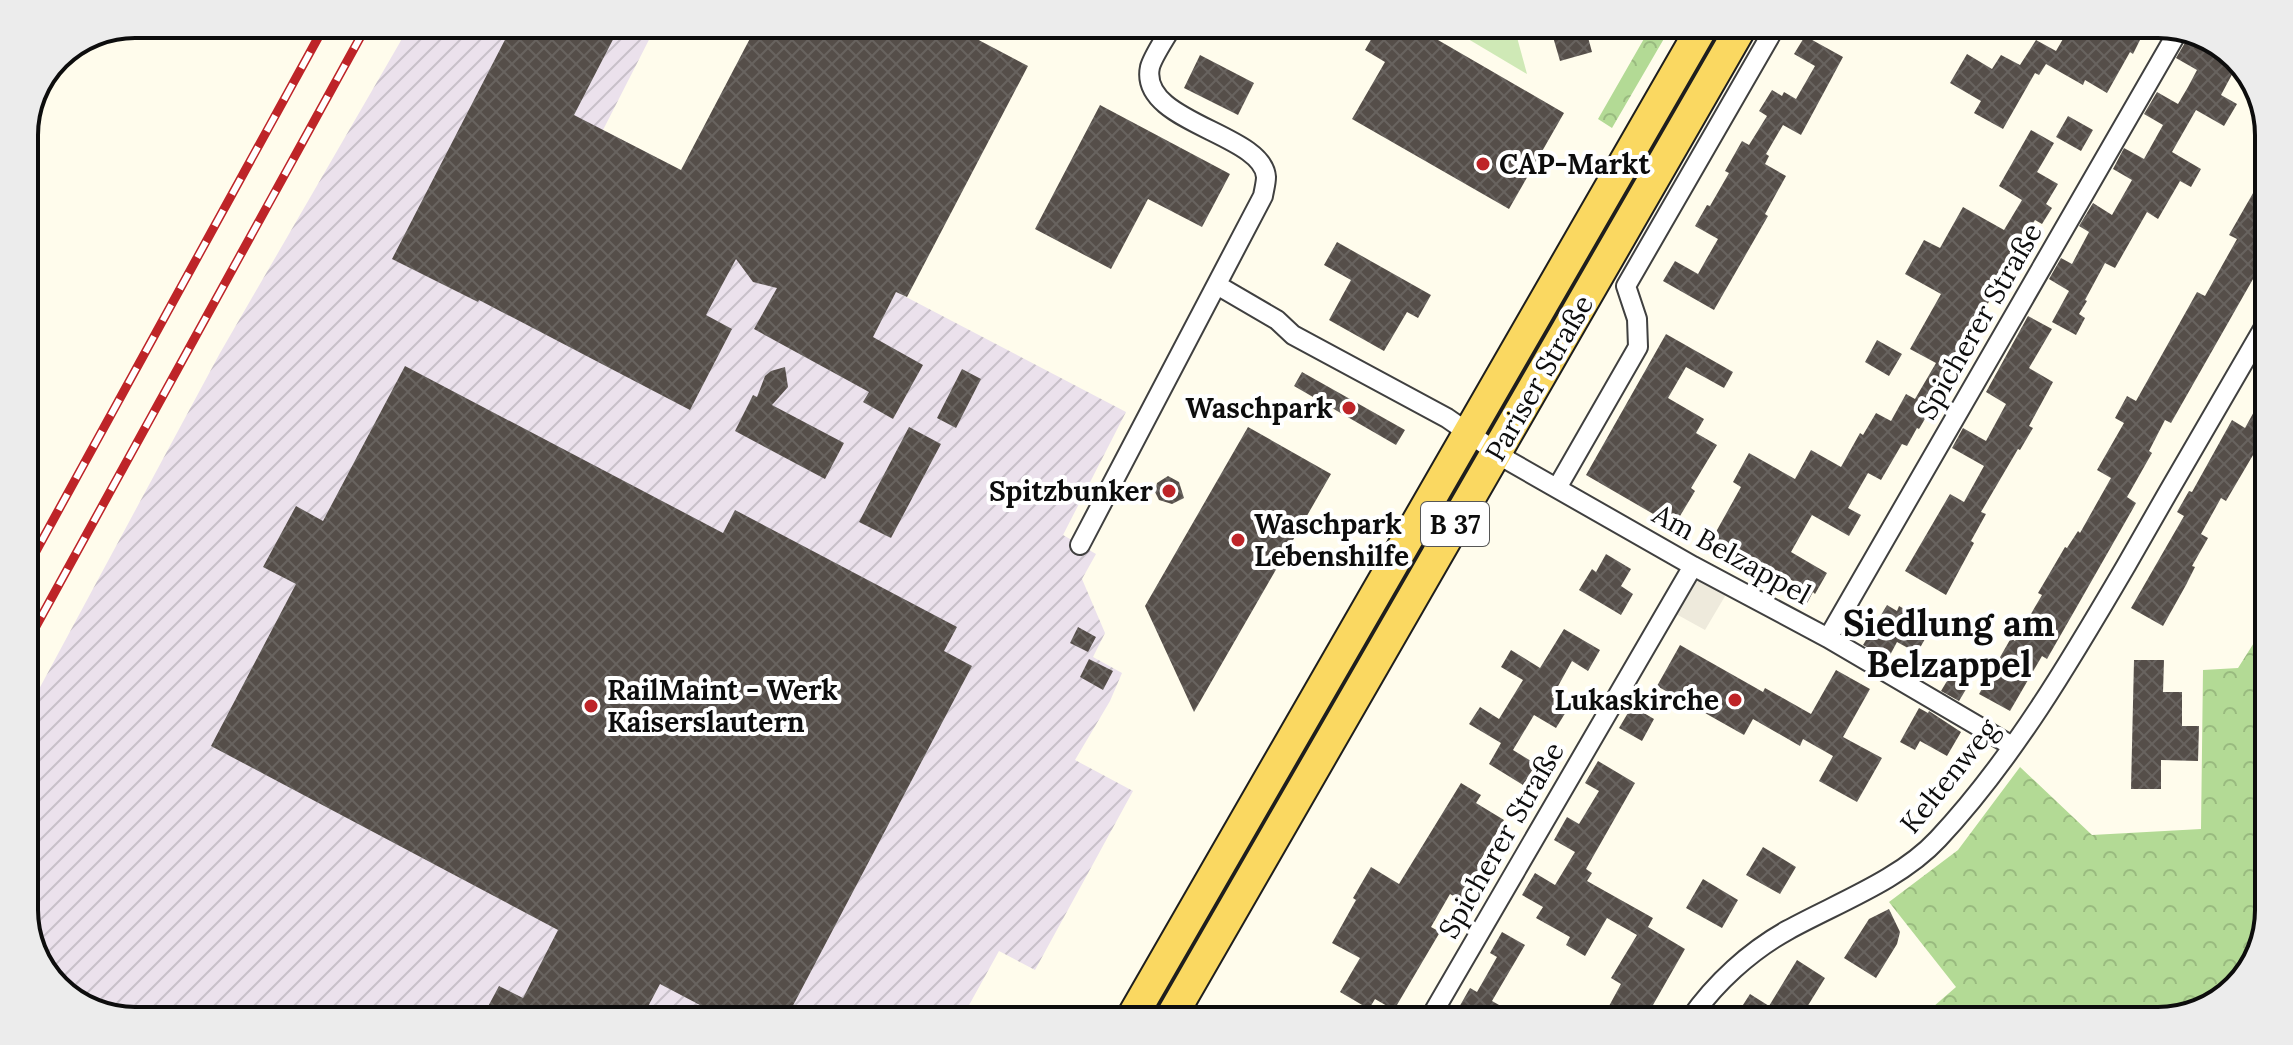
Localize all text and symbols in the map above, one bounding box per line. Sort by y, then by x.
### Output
place label: CAP-Markt [1499,146,1650,182]
marker: CAP-Markt [1474,155,1492,173]
street label: Spicherer Straße [1908,216,2050,426]
street label: Pariser Straße [1477,288,1601,468]
place label: Waschpark [1185,390,1333,426]
marker: Waschpark [1340,399,1358,417]
place label: Spitzbunker [989,473,1154,509]
marker: Spitzbunker [1160,482,1178,500]
street label: Am Belzappel [1646,495,1817,612]
road number: B 37 [1421,502,1489,546]
place label: Waschpark Lebenshilfe [1254,506,1409,574]
marker: Waschpark Lebenshilfe [1229,531,1247,549]
district label: Siedlung am Belzappel [1843,600,2055,687]
place label: RailMaint - Werk Kaiserslautern [607,672,838,740]
place label: Lukaskirche [1554,682,1719,718]
marker: Lukaskirche [1726,691,1744,709]
marker: RailMaint - Werk Kaiserslautern [582,697,600,715]
street label: Keltenweg [1892,711,2006,840]
street label: Spicherer Straße [1430,735,1572,945]

